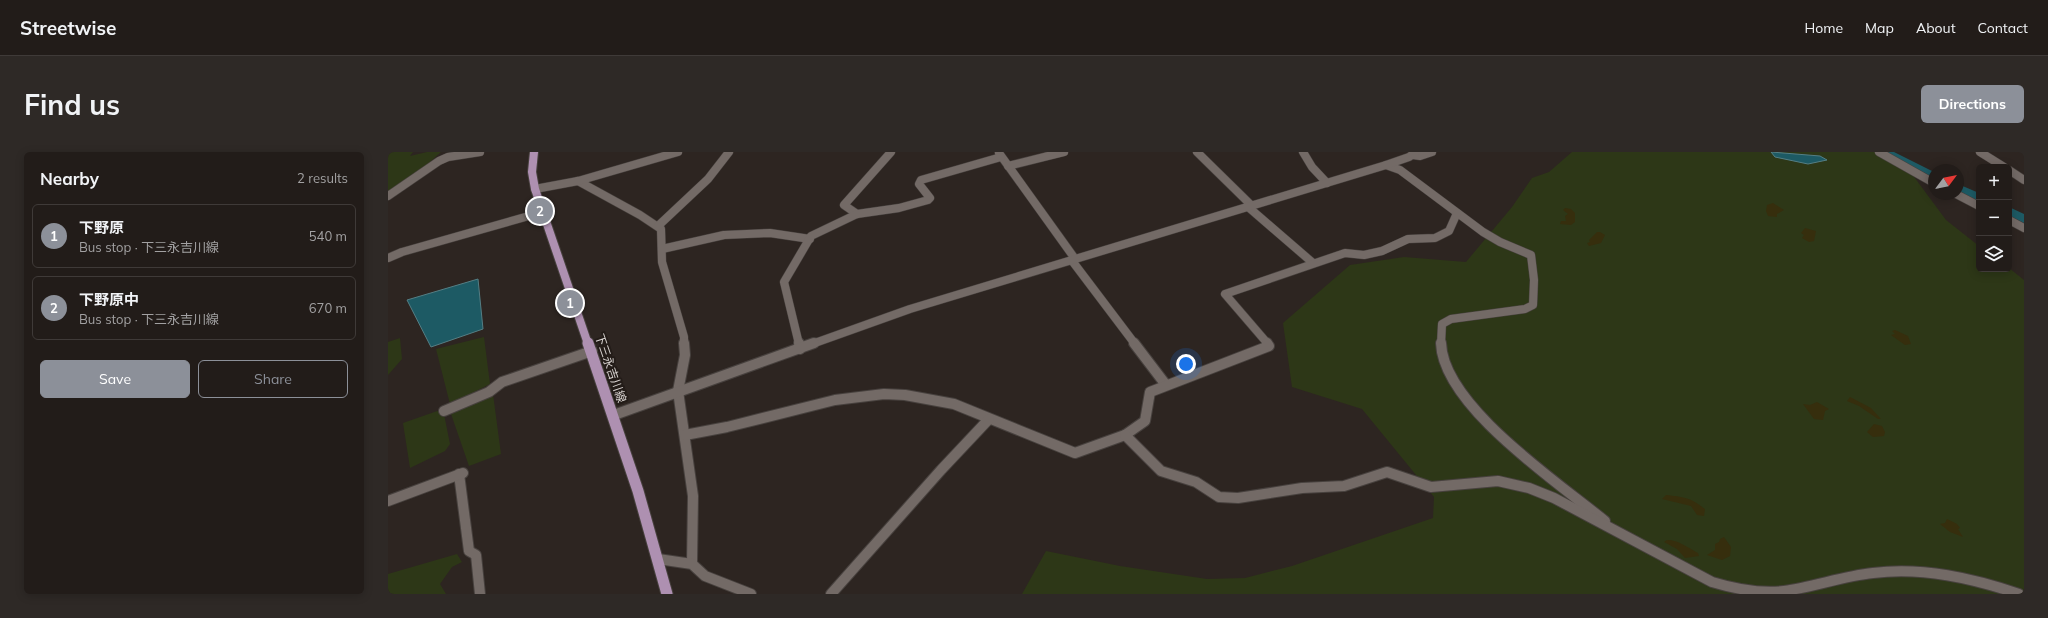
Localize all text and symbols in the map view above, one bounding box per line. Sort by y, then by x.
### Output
text: Streetwise [20,16,116,40]
text: Home [1804,19,1843,37]
text: Map [1865,19,1894,37]
text: About [1916,19,1956,37]
text: Contact [1978,19,2028,37]
button: Directions [1921,85,2024,123]
text: Find us [24,87,120,122]
north arrow [1928,164,1964,200]
map controls [1976,164,2012,272]
button: + [1976,164,2012,200]
text: Nearby [40,168,99,189]
text: 2 results [297,170,348,186]
pin: 2 [527,196,553,226]
button: − [1976,200,2012,236]
text: 下野原 [79,218,124,237]
text: 1 [50,228,58,244]
text: 540 m [309,228,347,244]
button: layers [1976,236,2012,272]
text: Bus stop · 下三永吉川線 [79,239,219,255]
pin: 1 [557,288,583,318]
text: 下野原中 [79,290,139,309]
text: 2 [50,300,58,316]
text: 670 m [309,300,347,316]
text: Bus stop · 下三永吉川線 [79,311,219,327]
street label: 下三永吉川線 [592,332,630,404]
your location [1176,354,1196,374]
button: Save [40,360,190,398]
button: Share [198,360,348,398]

